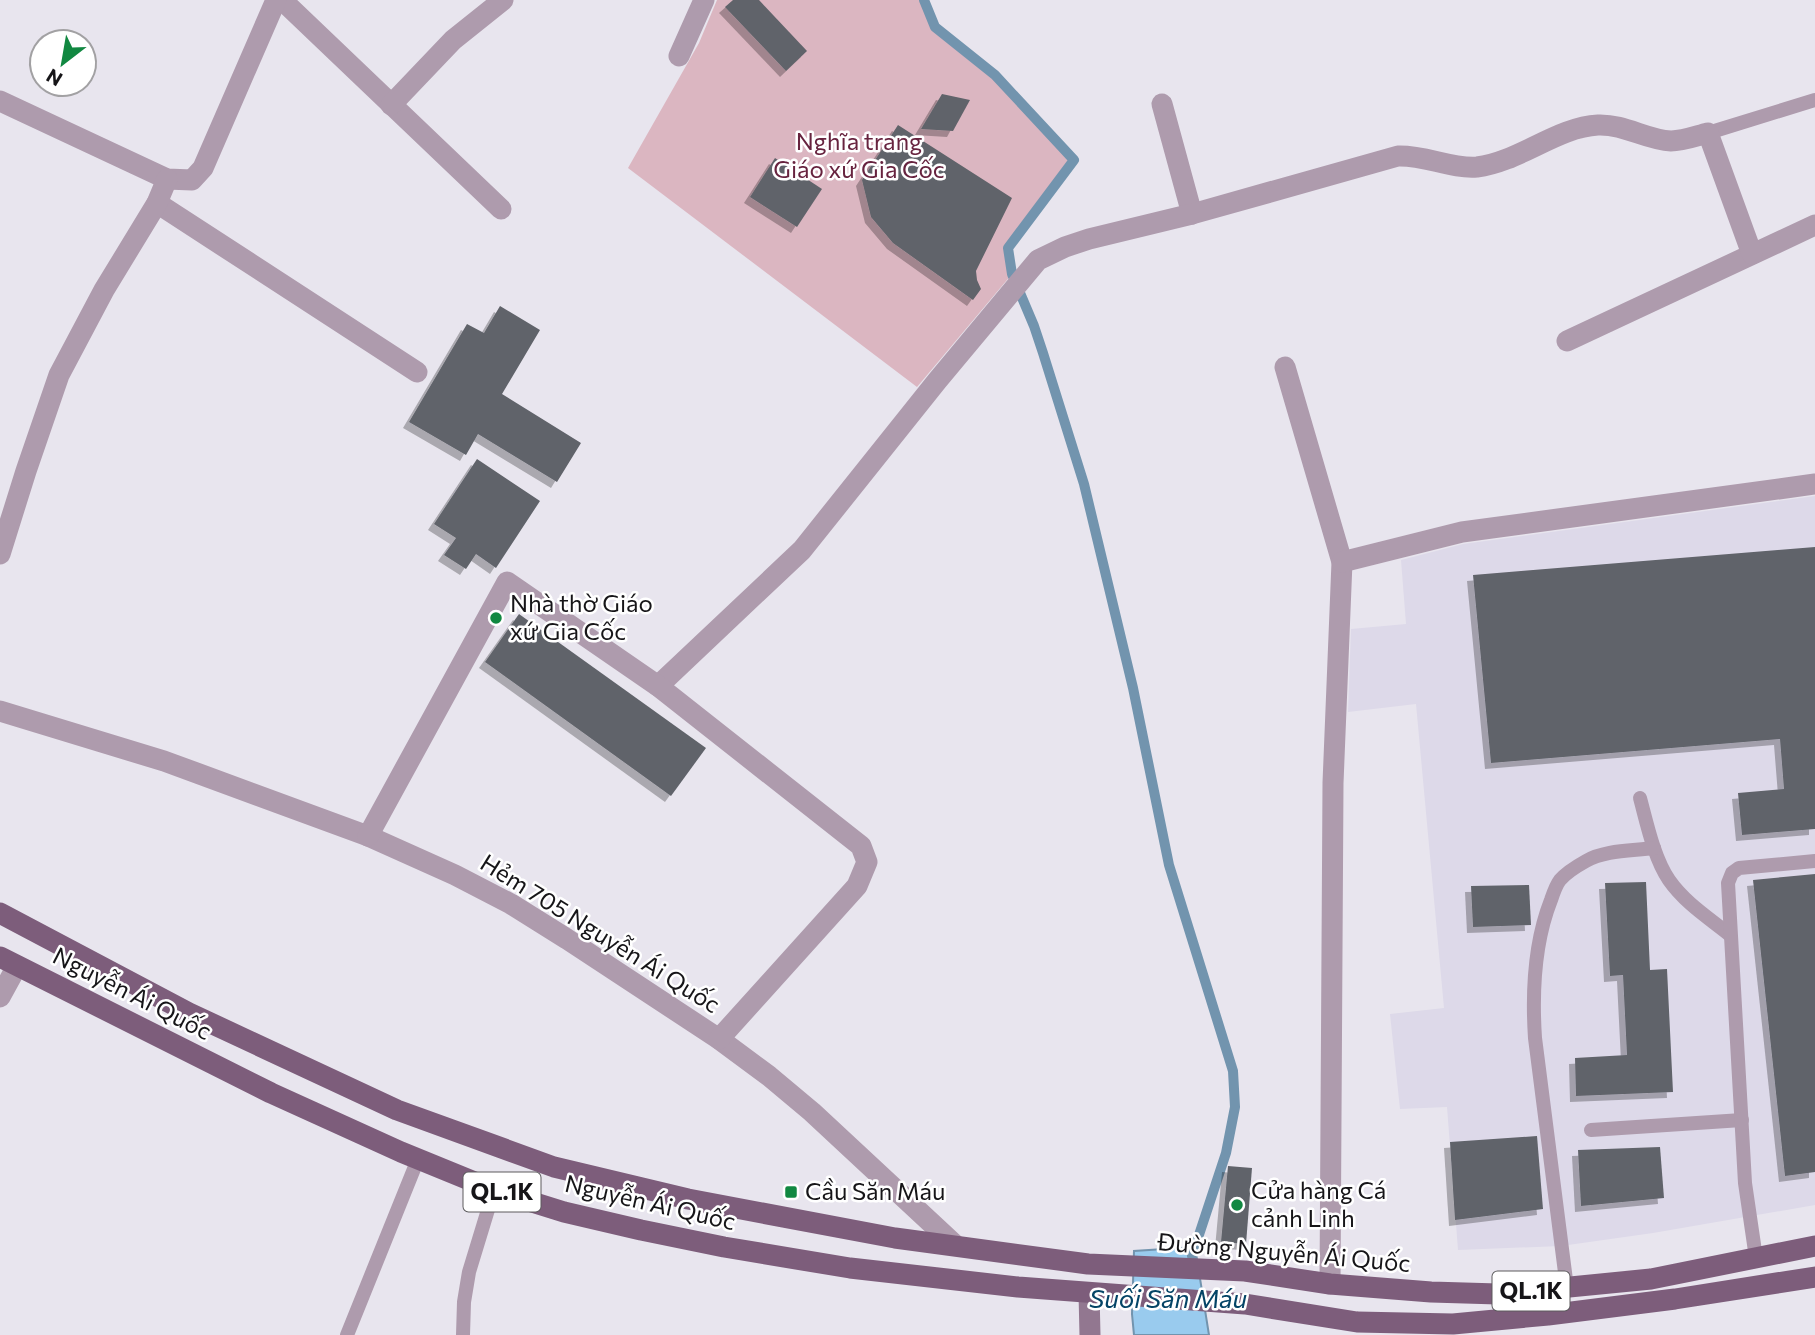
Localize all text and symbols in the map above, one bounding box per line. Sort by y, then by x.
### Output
north arrow [28,28,98,98]
text: N [42,64,66,92]
park label: Nghĩa trang Giáo xứ Gia Cốc [773,126,945,183]
place label: Nhà thờ Giáo xứ Gia Cốc [510,588,653,645]
marker: Nhà thờ Giáo xứ Gia Cốc [488,610,504,626]
street label: Hẻm 705 Nguyễn Ái Quốc [476,847,726,1018]
street label: Nguyễn Ái Quốc [49,940,217,1045]
street label: Nguyễn Ái Quốc [562,1168,738,1235]
road number: QL.1K [463,1172,540,1212]
place label: Cửa hàng Cá cảnh Linh [1251,1175,1386,1232]
place label: Cầu Săn Máu [805,1176,945,1205]
marker: Cầu Săn Máu [783,1184,799,1200]
marker: Cửa hàng Cá cảnh Linh [1229,1197,1245,1213]
street label: Đường Nguyễn Ái Quốc [1156,1226,1412,1277]
road number: QL.1K [1492,1272,1570,1310]
water label: Suối Săn Máu [1089,1282,1247,1313]

